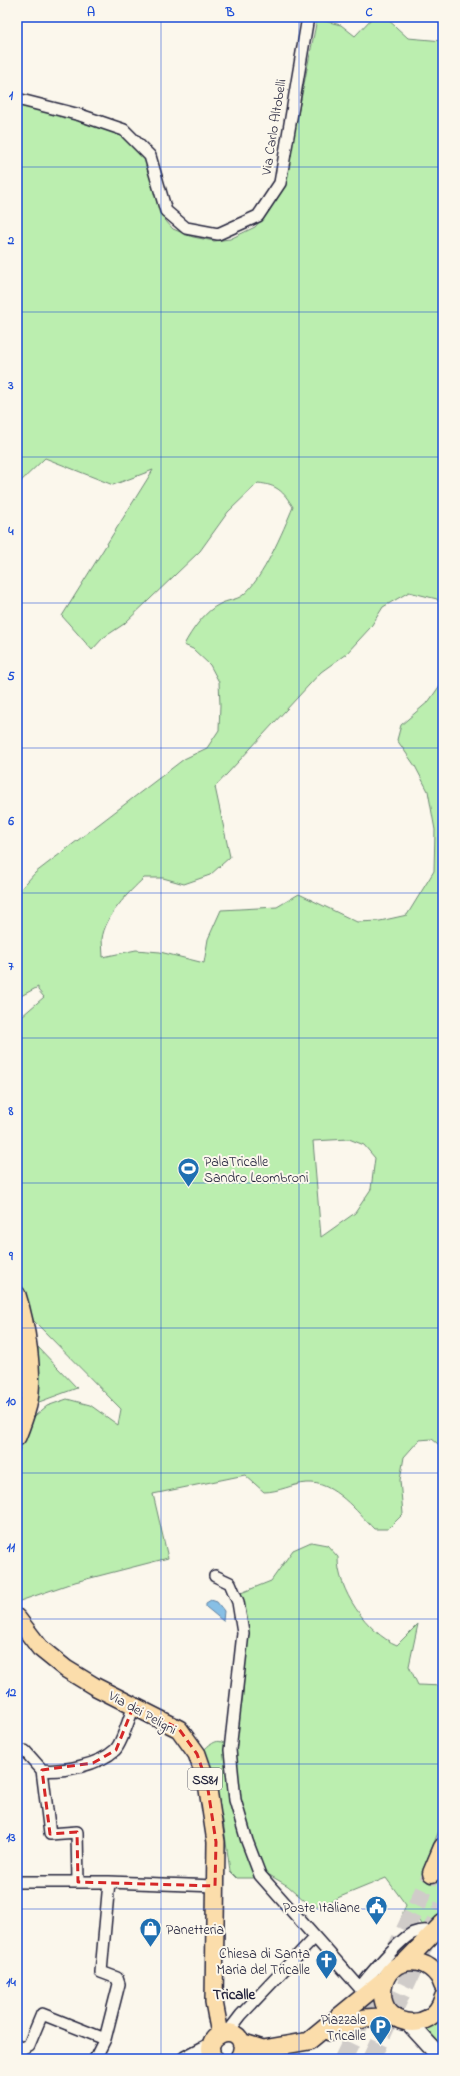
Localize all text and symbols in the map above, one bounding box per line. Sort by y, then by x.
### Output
text: A [87,3,95,22]
text: B [225,3,235,22]
text: C [365,3,373,22]
street label: Via Carlo Altobelli [256,78,292,178]
text: 1 [9,86,14,105]
text: 2 [7,231,15,250]
text: 3 [7,376,14,395]
text: 4 [7,522,14,541]
text: 5 [7,667,15,686]
text: 6 [7,812,14,831]
text: 7 [8,957,14,976]
text: 8 [8,1102,14,1121]
place label: PalaTricalle Sandro Leombroni [204,1152,308,1189]
sports icon: PalaTricalle Sandro Leombroni [175,1156,201,1189]
text: 9 [8,1247,14,1266]
text: 10 [6,1392,16,1411]
text: 11 [7,1538,16,1557]
text: 12 [6,1683,17,1702]
street label: Via dei Peligni [103,1685,180,1742]
road number: SS81 [188,1768,222,1790]
text: 13 [6,1828,16,1847]
public building icon: Poste Italiane [363,1894,389,1927]
place label: Poste Italiane [283,1898,361,1919]
shop icon: Panetteria [137,1916,163,1949]
place label: Panetteria [166,1920,224,1941]
place label: Chiesa di Santa Maria del Tricalle [216,1944,311,1981]
church icon: Chiesa di Santa Maria del Tricalle [313,1948,339,1981]
text: 14 [6,1973,16,1992]
district label: Tricalle [213,1984,257,2006]
place label: Piazzale Tricalle [321,2010,367,2047]
parking icon: Piazzale Tricalle [368,2014,394,2047]

